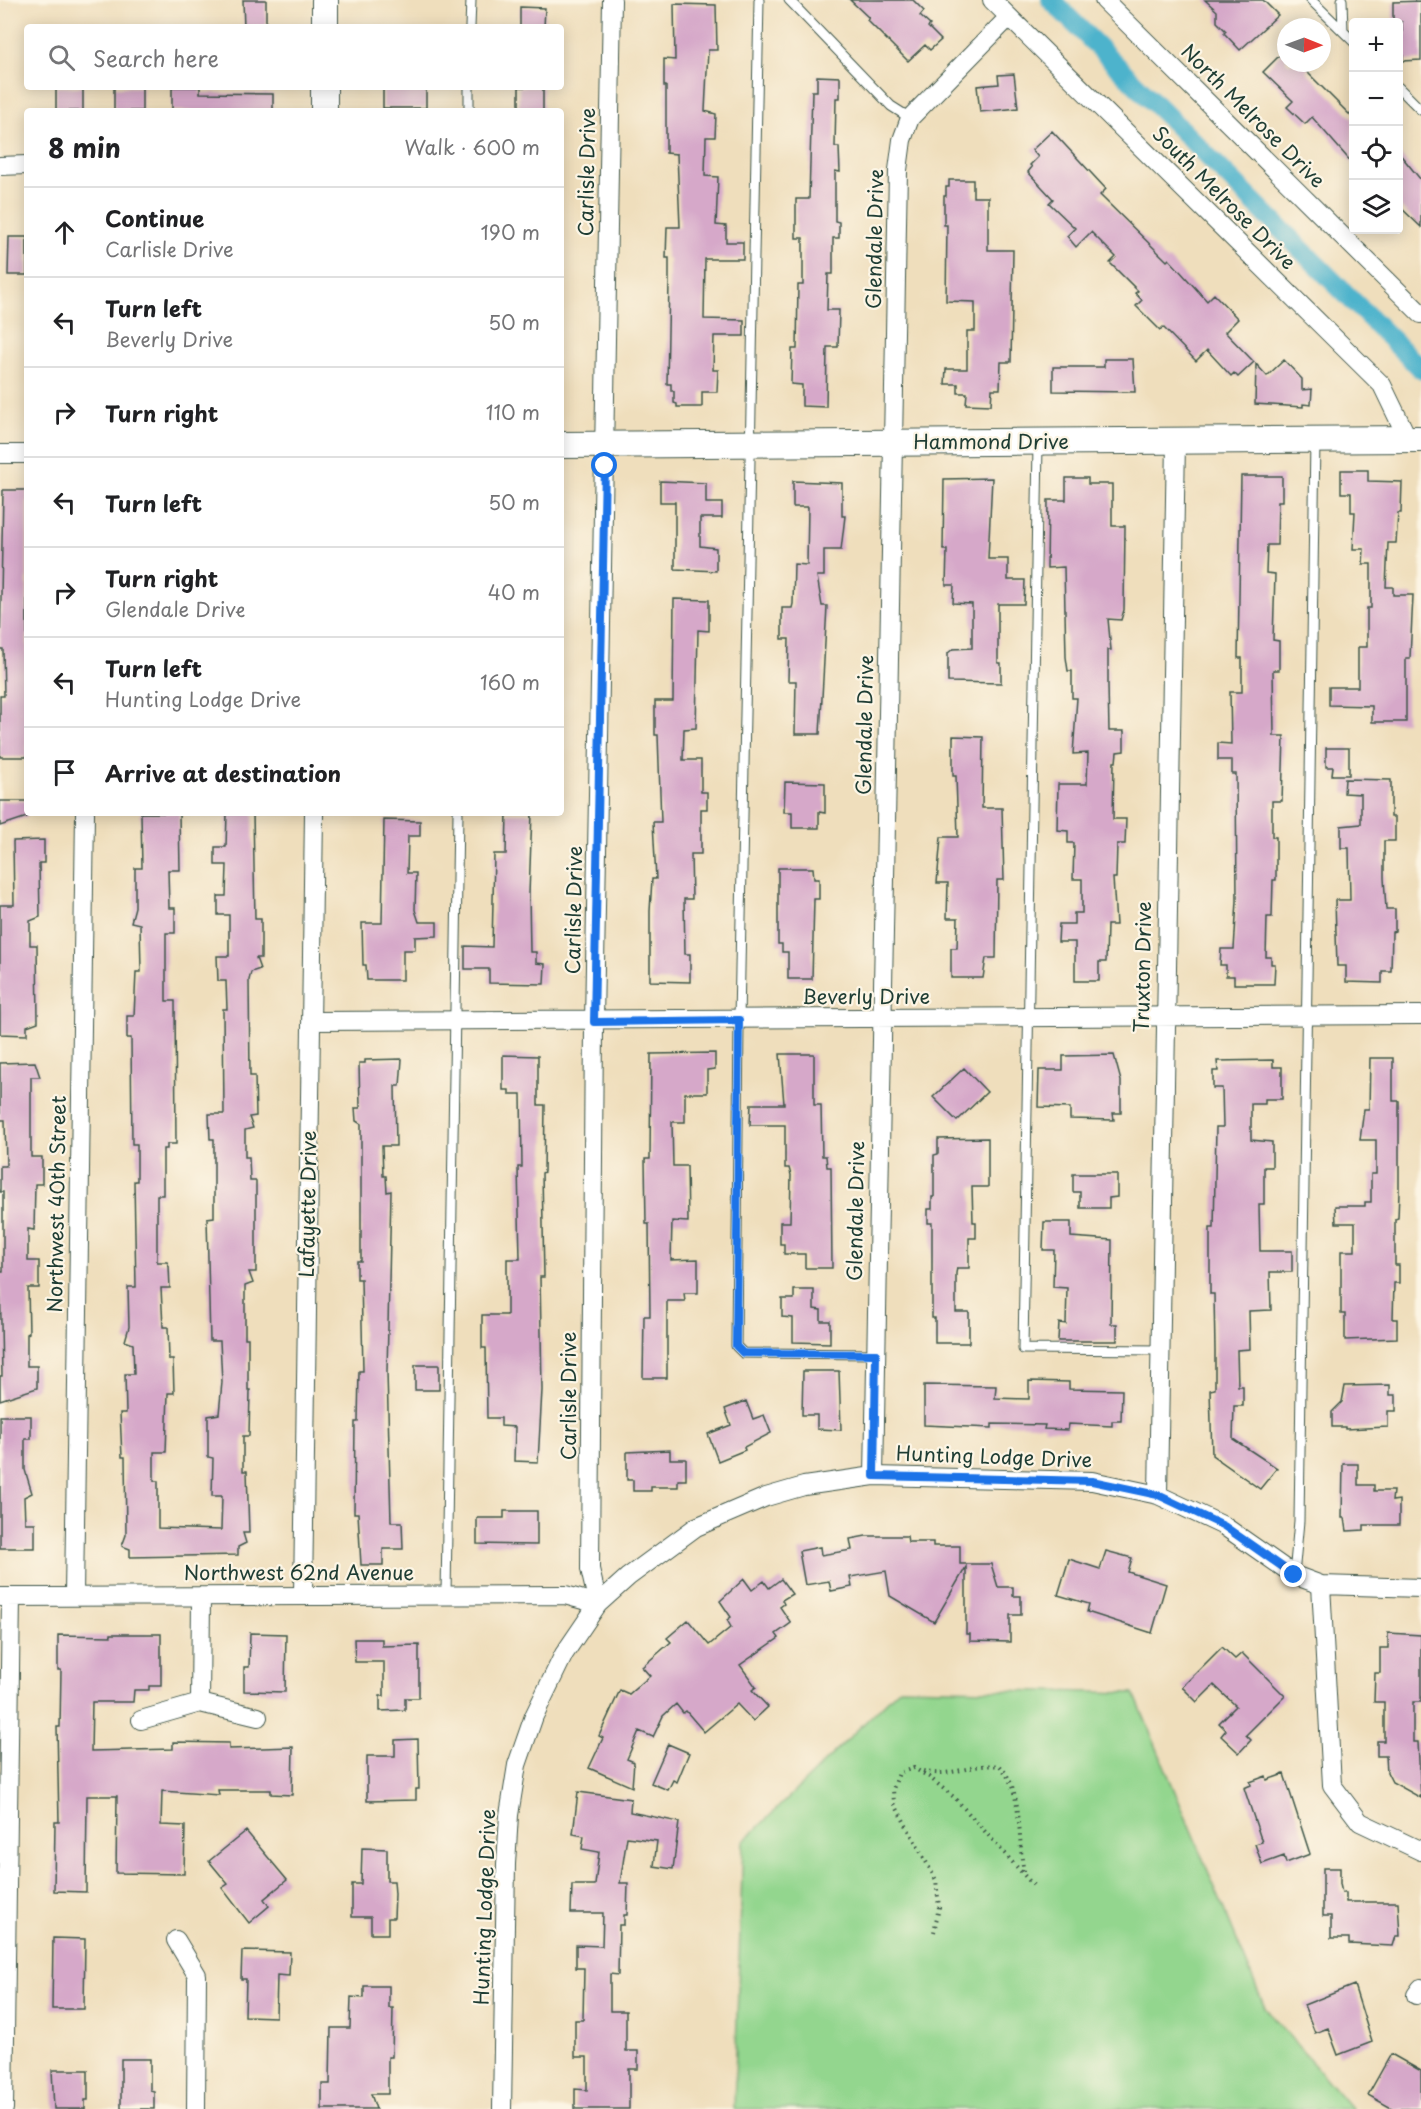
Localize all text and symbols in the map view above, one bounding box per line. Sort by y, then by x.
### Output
north arrow [1277,18,1331,72]
map controls [1349,18,1403,234]
button: + [1349,18,1403,72]
search box [24,24,564,90]
street label: North Melrose Drive [1175,36,1333,194]
icon: search [45,41,78,74]
text: Search here [93,41,219,74]
button: − [1349,72,1403,126]
street label: Carlisle Drive [570,107,602,237]
street label: South Melrose Drive [1146,119,1303,276]
button: locate [1349,126,1403,180]
text: 8 min [48,128,121,167]
text: Walk · 600 m [404,132,540,162]
street label: Glendale Drive [858,169,890,309]
button: layers [1349,180,1403,234]
text: Continue [105,201,204,234]
icon: ahead [48,216,81,249]
text: 190 m [481,217,540,247]
text: Carlisle Drive [105,234,234,264]
text: Turn left [105,291,202,324]
icon: left [48,306,81,339]
text: 50 m [488,307,540,337]
text: Beverly Drive [105,324,233,354]
icon: right [48,396,81,429]
text: Turn right [105,396,218,429]
text: 110 m [486,397,540,427]
street label: Hammond Drive [913,426,1069,456]
route start [591,452,617,478]
icon: left [48,486,81,519]
text: Turn left [105,486,202,519]
text: 50 m [488,487,540,517]
text: Turn right [105,561,218,594]
icon: right [48,576,81,609]
text: 40 m [488,577,540,607]
text: Glendale Drive [105,594,245,624]
text: Turn left [105,651,202,684]
street label: Glendale Drive [848,655,880,795]
icon: left [48,666,81,699]
text: 160 m [480,667,540,697]
text: Hunting Lodge Drive [105,684,301,714]
icon: arrive [48,756,81,789]
text: Arrive at destination [105,756,341,789]
street label: Carlisle Drive [557,845,589,975]
street label: Truxton Drive [1126,901,1158,1033]
street label: Beverly Drive [802,981,930,1011]
street label: Northwest 40th Street [39,1095,73,1313]
street label: Lafayette Drive [291,1130,323,1278]
street label: Glendale Drive [839,1141,871,1281]
street label: Carlisle Drive [553,1332,583,1460]
street label: Hunting Lodge Drive [896,1438,1093,1474]
street label: Northwest 62nd Avenue [184,1557,414,1587]
route end [1280,1561,1306,1587]
street label: Hunting Lodge Drive [466,1808,502,2005]

